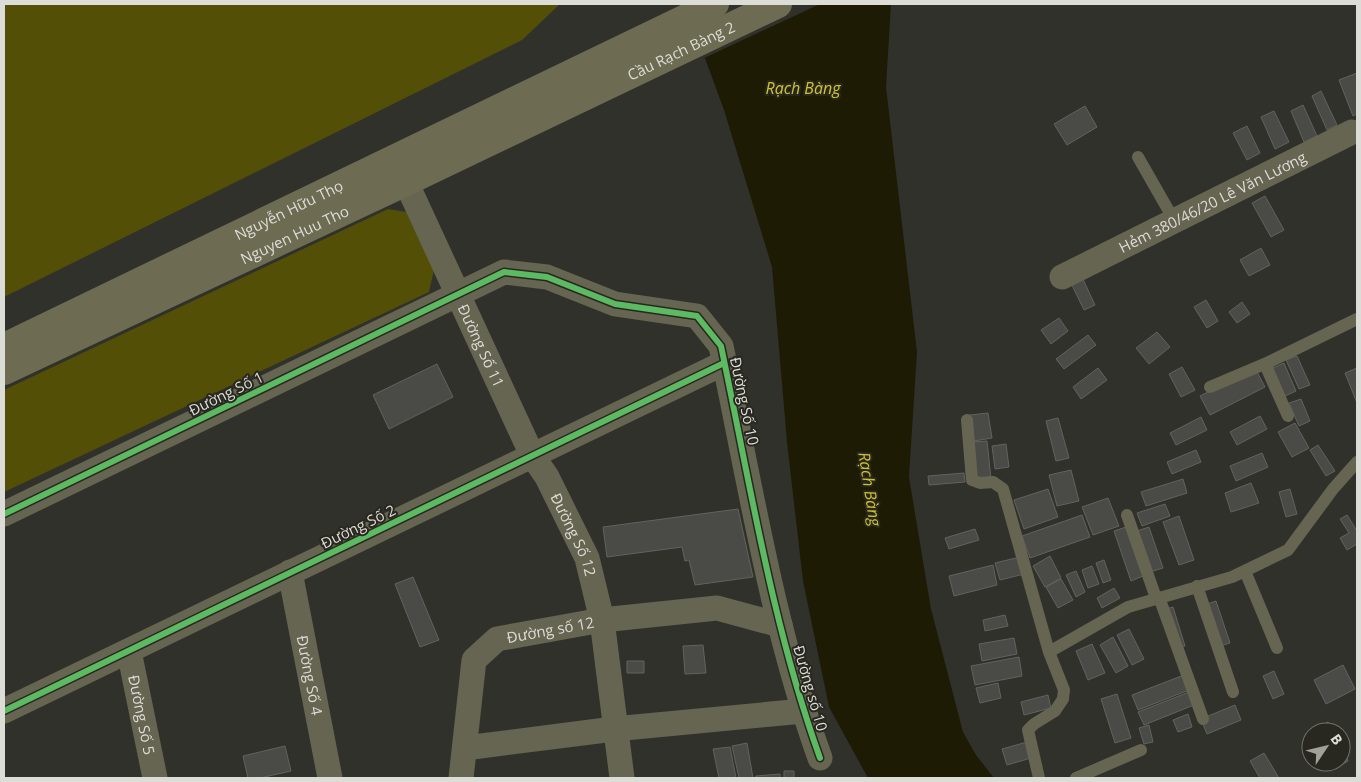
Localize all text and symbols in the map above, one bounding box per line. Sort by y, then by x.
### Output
street label: Cầu Rạch Bàng 2 [624,16,738,85]
water label: Rạch Bàng [766,77,841,99]
street label: Hẻm 380/46/20 Lê Văn Lương [1115,147,1309,257]
street label: Nguyễn Hữu Thọ [231,175,346,244]
street label: Nguyen Huu Tho [237,200,352,268]
street label: Đường Số 11 [454,301,509,390]
street label: Đường Số 10 [726,355,764,447]
street label: Đường Số 1 [185,366,267,420]
water label: Rạch Bàng [853,450,887,528]
street label: Đường Số 12 [546,490,601,578]
street label: Đường Số 2 [317,499,399,553]
street label: Đường số 12 [505,612,596,647]
street label: Đường Số 4 [292,633,328,717]
street label: Đường số 10 [789,643,833,733]
street label: Đường Số 5 [124,673,160,756]
north arrow [1301,722,1351,772]
text: B [1327,730,1348,749]

